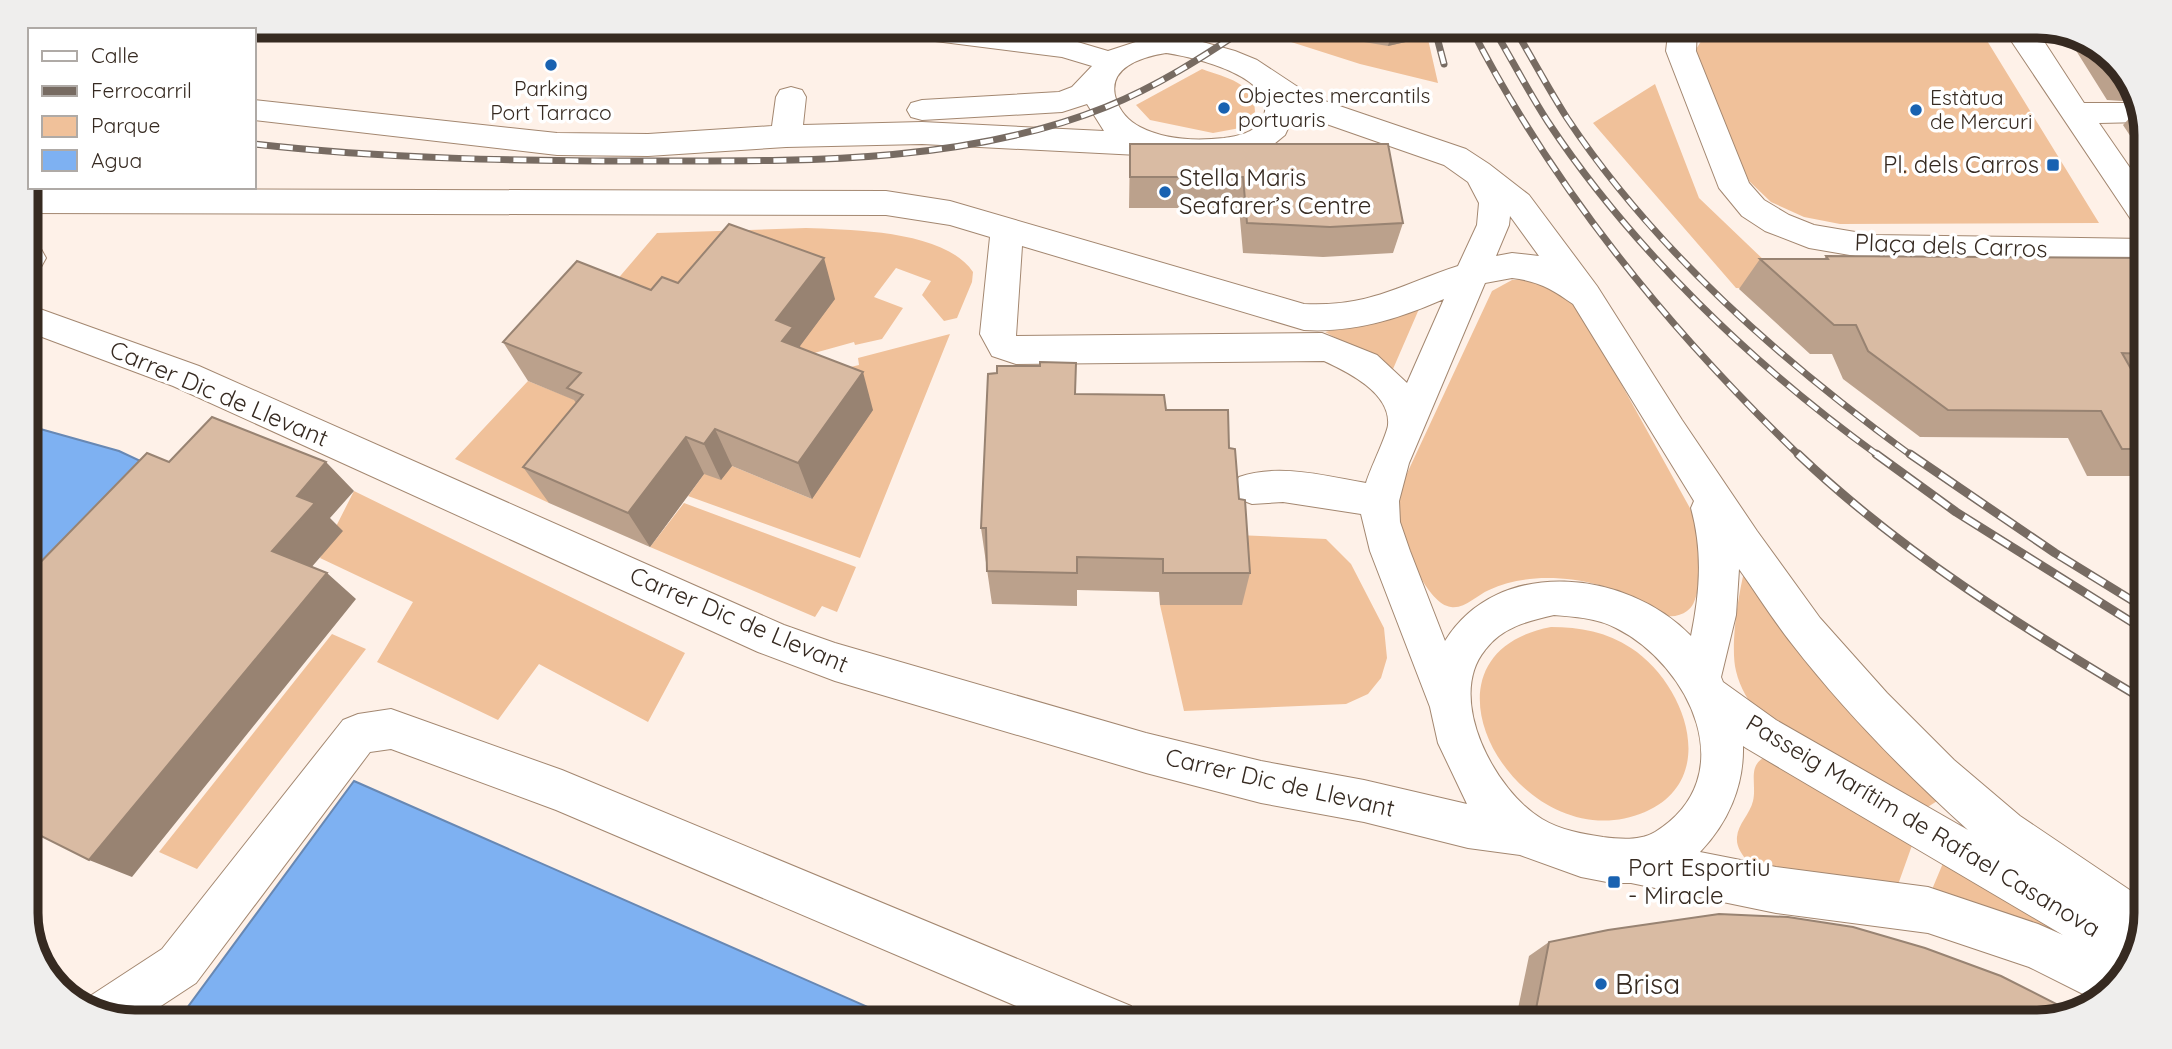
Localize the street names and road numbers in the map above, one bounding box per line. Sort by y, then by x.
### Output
street label: Plaça dels Carros [1854,227,2048,263]
street label: Carrer Dic de Llevant [106,334,333,453]
street label: Carrer Dic de Llevant [626,560,853,679]
street label: Passeig Marítim de Rafael Casanova [1741,707,2106,943]
street label: Carrer Dic de Llevant [1163,741,1398,823]

